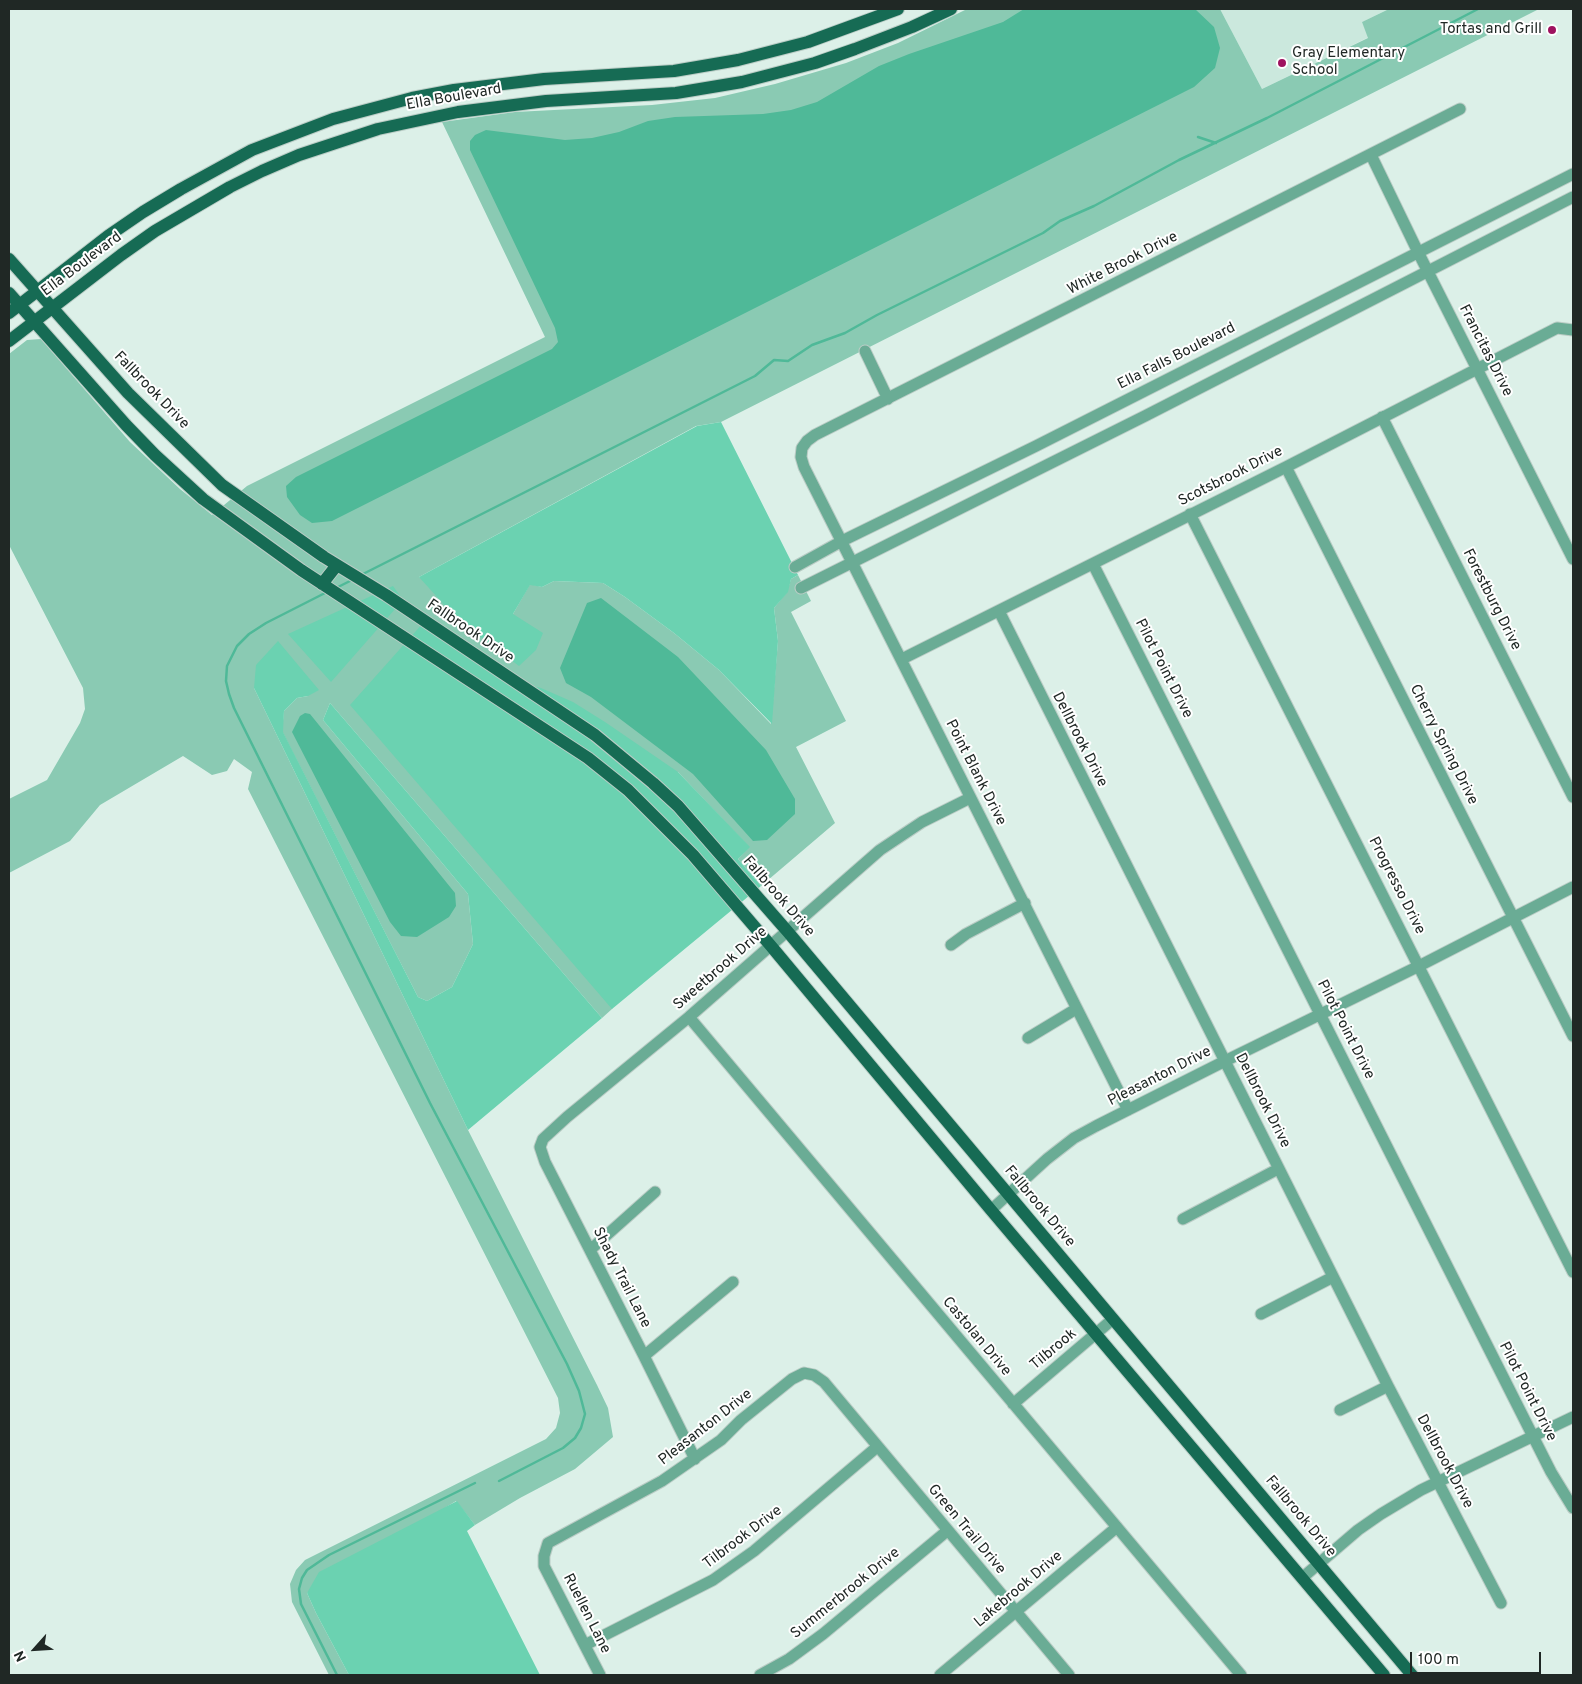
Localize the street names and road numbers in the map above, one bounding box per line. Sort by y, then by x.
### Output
street label: Ella Boulevard [405,81,503,115]
street label: White Brook Drive [1065,228,1181,300]
street label: Ella Boulevard [38,229,126,301]
street label: Francitas Drive [1454,302,1516,400]
street label: Ella Falls Boulevard [1115,320,1239,394]
street label: Fallbrook Drive [110,348,192,434]
street label: Scotsbrook Drive [1176,443,1286,511]
street label: Forestburg Drive [1458,546,1524,654]
street label: Fallbrook Drive [423,596,517,668]
street label: Pilot Point Drive [1130,616,1196,722]
street label: Cherry Spring Drive [1405,682,1481,808]
street label: Dellbrook Drive [1047,690,1111,790]
street label: Point Blank Drive [941,717,1009,829]
street label: Progresso Drive [1364,834,1428,938]
street label: Fallbrook Drive [738,853,818,941]
street label: Sweetbrook Drive [670,923,772,1015]
street label: Pilot Point Drive [1312,977,1378,1083]
street label: Pleasanton Drive [1105,1043,1215,1111]
street label: Dellbrook Drive [1230,1051,1294,1151]
street label: Fallbrook Drive [1000,1163,1078,1251]
street label: Shady Trail Lane [588,1225,654,1331]
street label: Castolan Drive [938,1294,1014,1380]
street label: Tilbrook [1027,1325,1081,1375]
street label: Pilot Point Drive [1494,1339,1560,1445]
street label: Pleasanton Drive [656,1386,756,1470]
street label: Dellbrook Drive [1412,1412,1476,1512]
street label: Fallbrook Drive [1261,1473,1339,1561]
street label: Green Trail Drive [923,1481,1009,1579]
street label: Tilbrook Drive [700,1502,786,1574]
street label: Summerbrook Drive [788,1544,904,1644]
street label: Lakebrook Drive [971,1548,1067,1632]
street label: Ruellen Lane [558,1571,614,1657]

